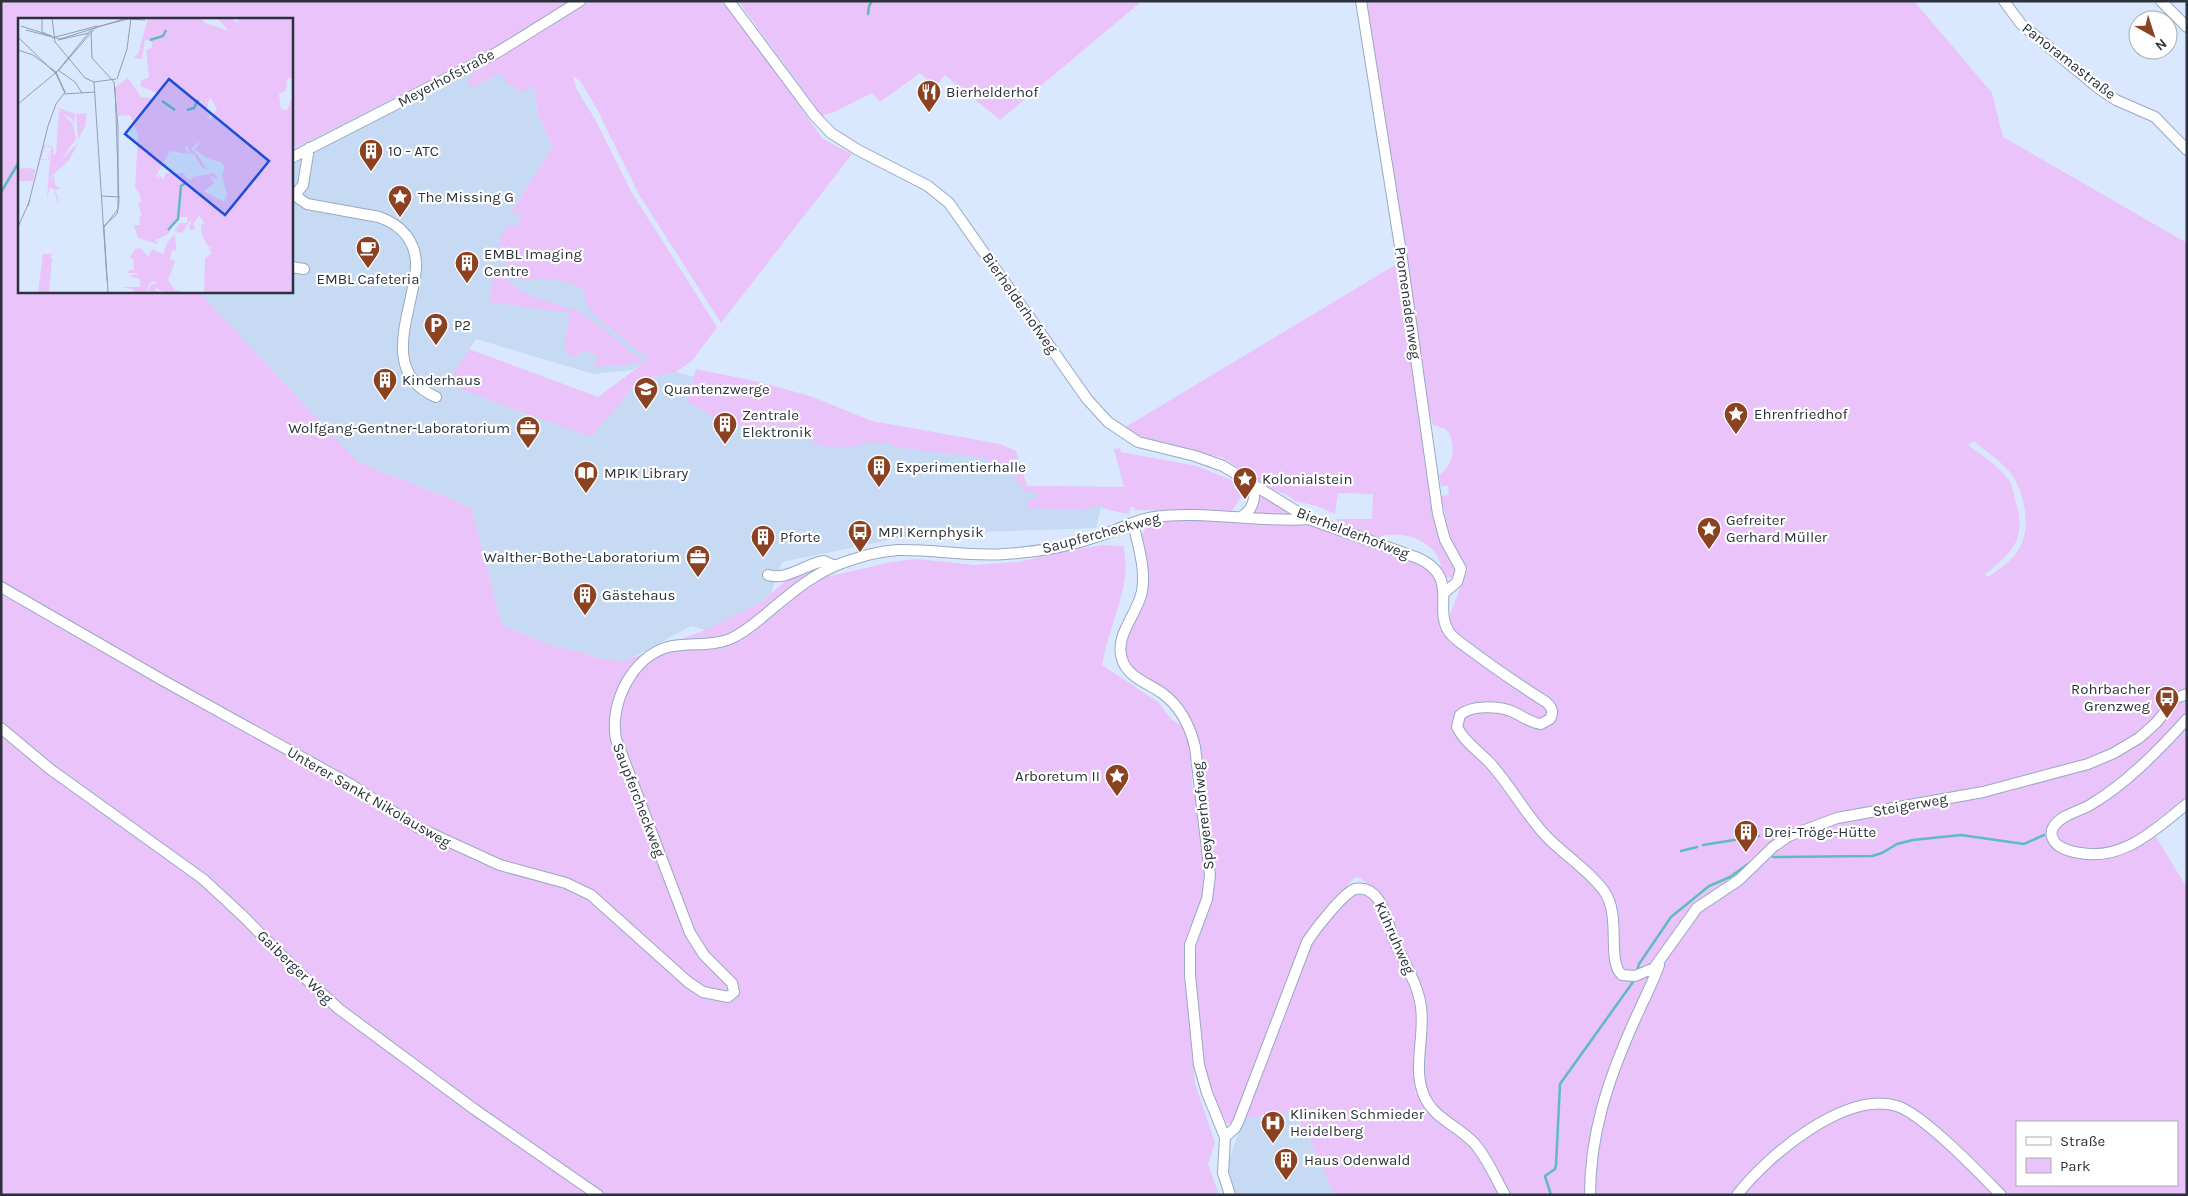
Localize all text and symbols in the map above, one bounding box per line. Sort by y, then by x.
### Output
north arrow [2128,10,2178,60]
inset map [18,18,292,292]
street label: Panoramastraße [2019,19,2119,103]
text: N [2152,35,2170,54]
street label: Meyerhofstraße [395,45,497,111]
restaurant icon: Bierhelderhof [916,79,942,113]
place label: Bierhelderhof [946,83,1039,101]
building icon: 10 - ATC [358,138,384,172]
place label: 10 - ATC [388,142,439,160]
place icon: The Missing G [387,184,413,218]
place label: The Missing G [418,188,514,206]
cafe icon: EMBL Cafeteria [355,235,381,269]
place label: EMBL Imaging Centre [484,245,583,280]
street label: Promenadenweg [1391,245,1425,361]
street label: Bierhelderhofweg [978,249,1062,357]
building icon: EMBL Imaging Centre [454,250,480,284]
place label: EMBL Cafeteria [317,270,419,288]
parking icon: P2 [423,312,449,346]
place label: P2 [454,316,471,334]
building icon: Kinderhaus [372,367,398,401]
place label: Kinderhaus [402,371,481,389]
school or university icon: Quantenzwerge [633,376,659,410]
place label: Quantenzwerge [664,380,770,398]
place icon: Ehrenfriedhof [1723,401,1749,435]
place label: Ehrenfriedhof [1754,405,1849,423]
place label: Zentrale Elektronik [742,406,812,441]
building icon: Zentrale Elektronik [712,411,738,445]
office icon: Wolfgang-Gentner-Laboratorium [515,415,541,449]
place label: Wolfgang-Gentner-Laboratorium [288,419,510,437]
building icon: Experimentierhalle [866,454,892,488]
place label: Experimentierhalle [896,458,1026,476]
library icon: MPIK Library [573,460,599,494]
place label: MPIK Library [604,464,688,482]
place icon: Kolonialstein [1232,466,1258,500]
place label: Kolonialstein [1262,470,1352,488]
street label: Bierhelderhofweg [1294,503,1412,563]
street label: Saupfercheckweg [1040,508,1162,557]
place label: Gefreiter Gerhard Müller [1726,511,1828,546]
place icon: Gefreiter Gerhard Müller [1696,516,1722,550]
bus stop icon: MPI Kernphysik [847,519,873,553]
place label: MPI Kernphysik [878,523,984,541]
building icon: Pforte [750,524,776,558]
place label: Pforte [780,528,820,546]
office icon: Walther-Bothe-Laboratorium [685,544,711,578]
place label: Walther-Bothe-Laboratorium [484,548,680,566]
building icon: Gästehaus [572,582,598,616]
place label: Gästehaus [602,586,675,604]
place label: Rohrbacher Grenzweg [2071,680,2151,715]
bus stop icon: Rohrbacher Grenzweg [2154,685,2180,719]
street label: Saupfercheckweg [609,740,669,860]
street label: Unterer Sankt Nikolausweg [284,743,455,852]
street label: Speyererhofweg [1188,761,1218,871]
place icon: Arboretum II [1104,763,1130,797]
place label: Arboretum II [1015,767,1100,785]
street label: Steigerweg [1871,789,1949,820]
building icon: Drei-Tröge-Hütte [1733,819,1759,853]
place label: Drei-Tröge-Hütte [1764,823,1876,841]
street label: Kühruhweg [1371,899,1419,978]
street label: Gaiberger Weg [253,926,337,1008]
place label: Kliniken Schmieder Heidelberg [1290,1105,1425,1140]
hospital icon: Kliniken Schmieder Heidelberg [1260,1110,1286,1144]
legend [2016,1121,2178,1186]
text: Straße [2060,1132,2105,1150]
building icon: Haus Odenwald [1273,1147,1299,1181]
place label: Haus Odenwald [1304,1151,1410,1169]
text: Park [2060,1157,2090,1175]

